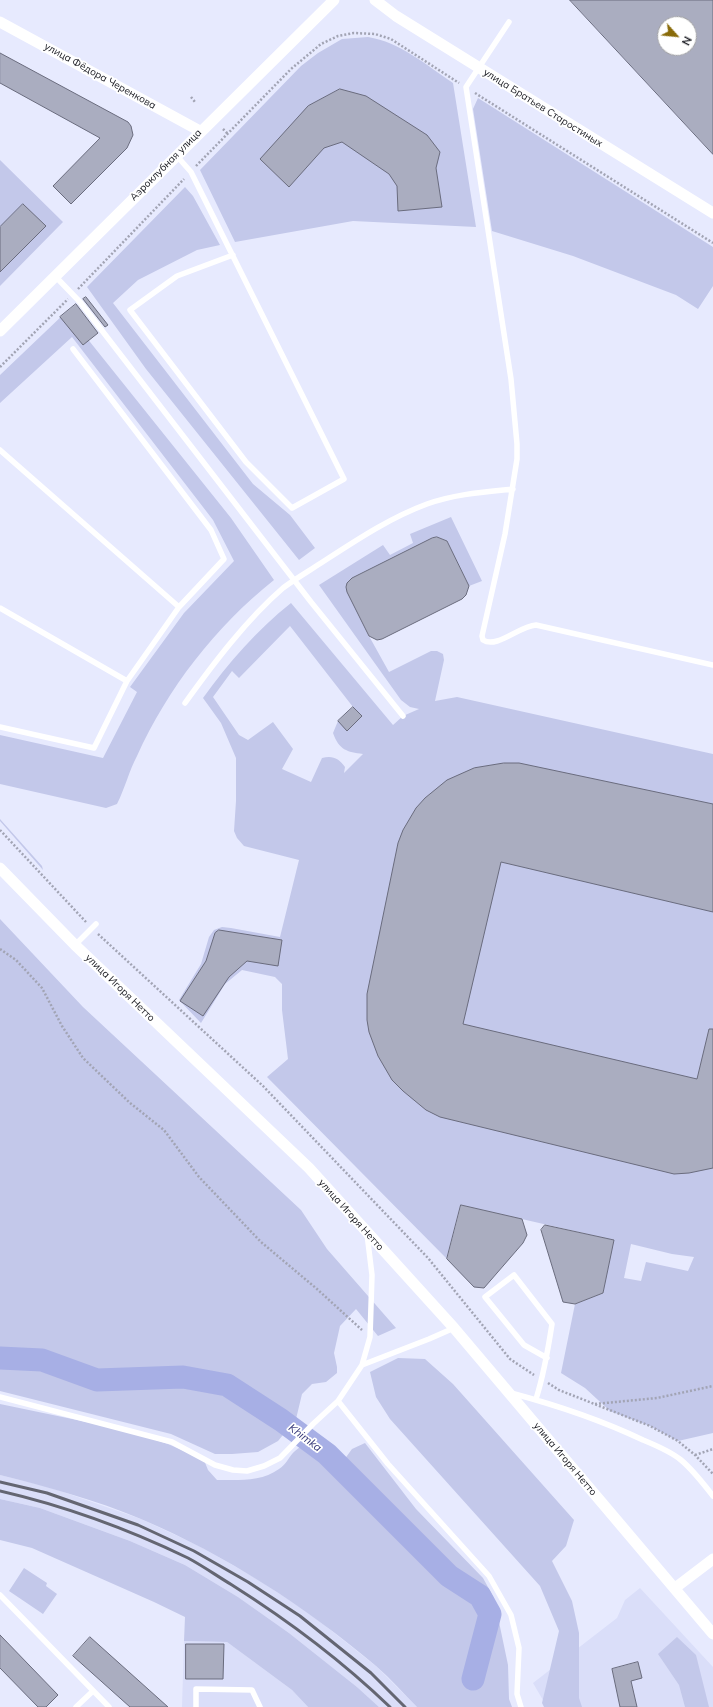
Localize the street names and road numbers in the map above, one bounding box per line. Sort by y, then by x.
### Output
street label: улица Фёдора Черенкова [42,40,158,112]
street label: улица Братьев Старостиных [481,66,605,150]
street label: Аэроклубная улица [128,127,204,203]
street label: улица Игоря Нетто [83,952,157,1024]
street label: улица Игоря Нетто [316,1177,386,1253]
street label: улица Игоря Нетто [531,1420,599,1498]

